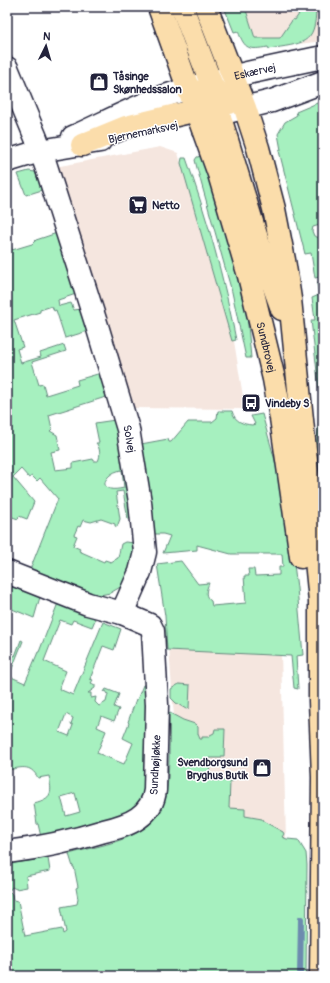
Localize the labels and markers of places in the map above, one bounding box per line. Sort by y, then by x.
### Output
place label: Tåsinge Skønhedssalon [112,70,182,96]
shop icon: Tåsinge Skønhedssalon [88,71,110,93]
supermarket icon: Netto [127,194,149,216]
place label: Netto [152,199,180,212]
bus stop icon: Vindeby S [240,392,262,414]
place label: Vindeby S [265,397,310,410]
place label: Svendborgsund Bryghus Butik [177,756,248,782]
shop icon: Svendborgsund Bryghus Butik [251,757,273,779]

